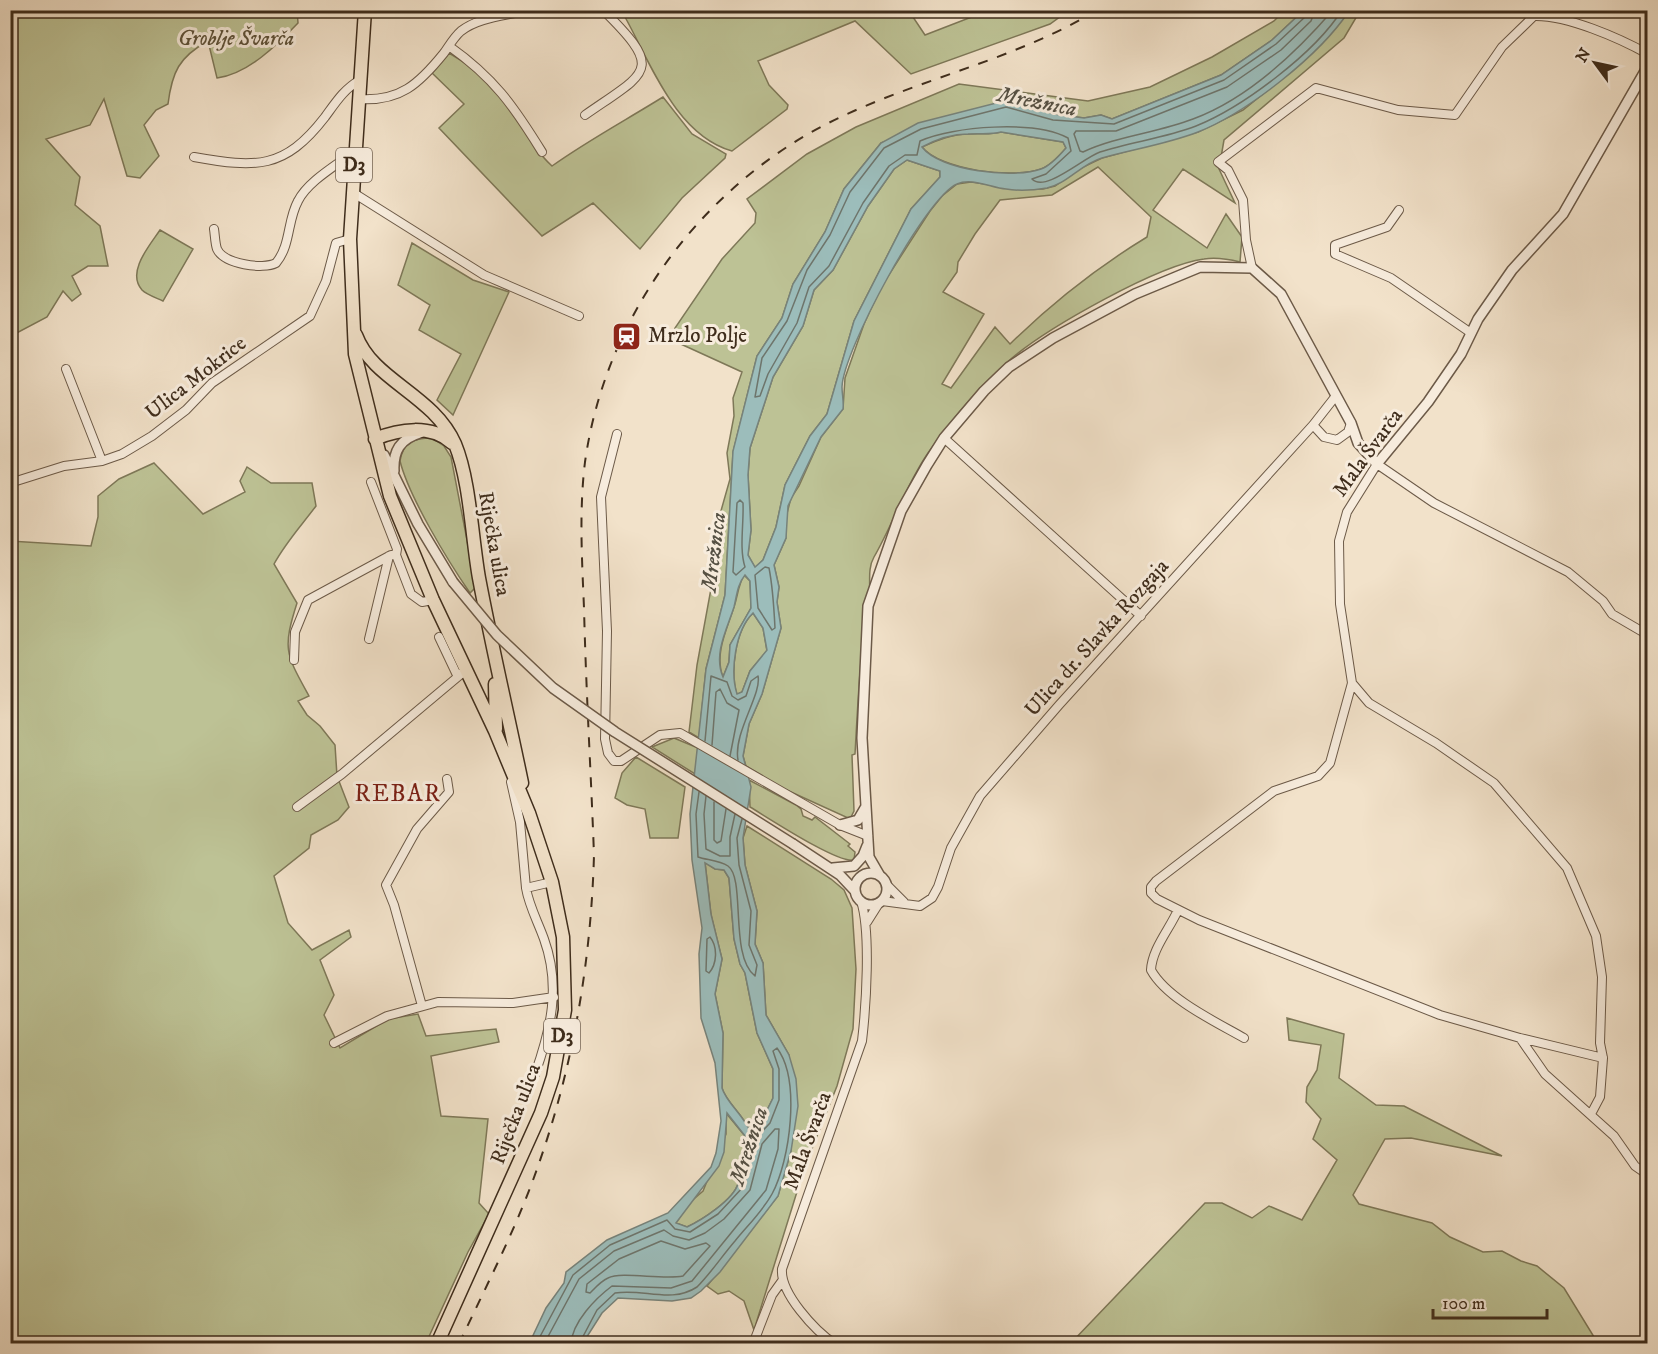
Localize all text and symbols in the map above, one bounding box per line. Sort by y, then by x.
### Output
park label: Groblje Švarča [178,25,294,52]
north arrow [1565,33,1625,93]
text: N [1571,44,1595,66]
water label: Mrežnica [993,81,1079,123]
road number: D3 [336,148,372,182]
station icon: Mrzlo Polje [611,320,643,352]
place label: Mrzlo Polje [648,323,747,349]
street label: Ulica Mokrice [140,330,252,425]
street label: Mala Švarča [1326,403,1409,502]
street label: Riječka ulica [472,490,516,598]
water label: Mrežnica [695,511,732,595]
street label: Ulica dr. Slavka Rozgaja [1019,554,1175,722]
district label: REBAR [355,779,441,809]
road number: D3 [544,1019,580,1053]
street label: Riječka ulica [485,1060,547,1168]
street label: Mala Švarča [776,1088,838,1194]
water label: Mrežnica [723,1104,774,1190]
scale bar [1433,1282,1547,1320]
text: 100 m [1442,1293,1485,1315]

